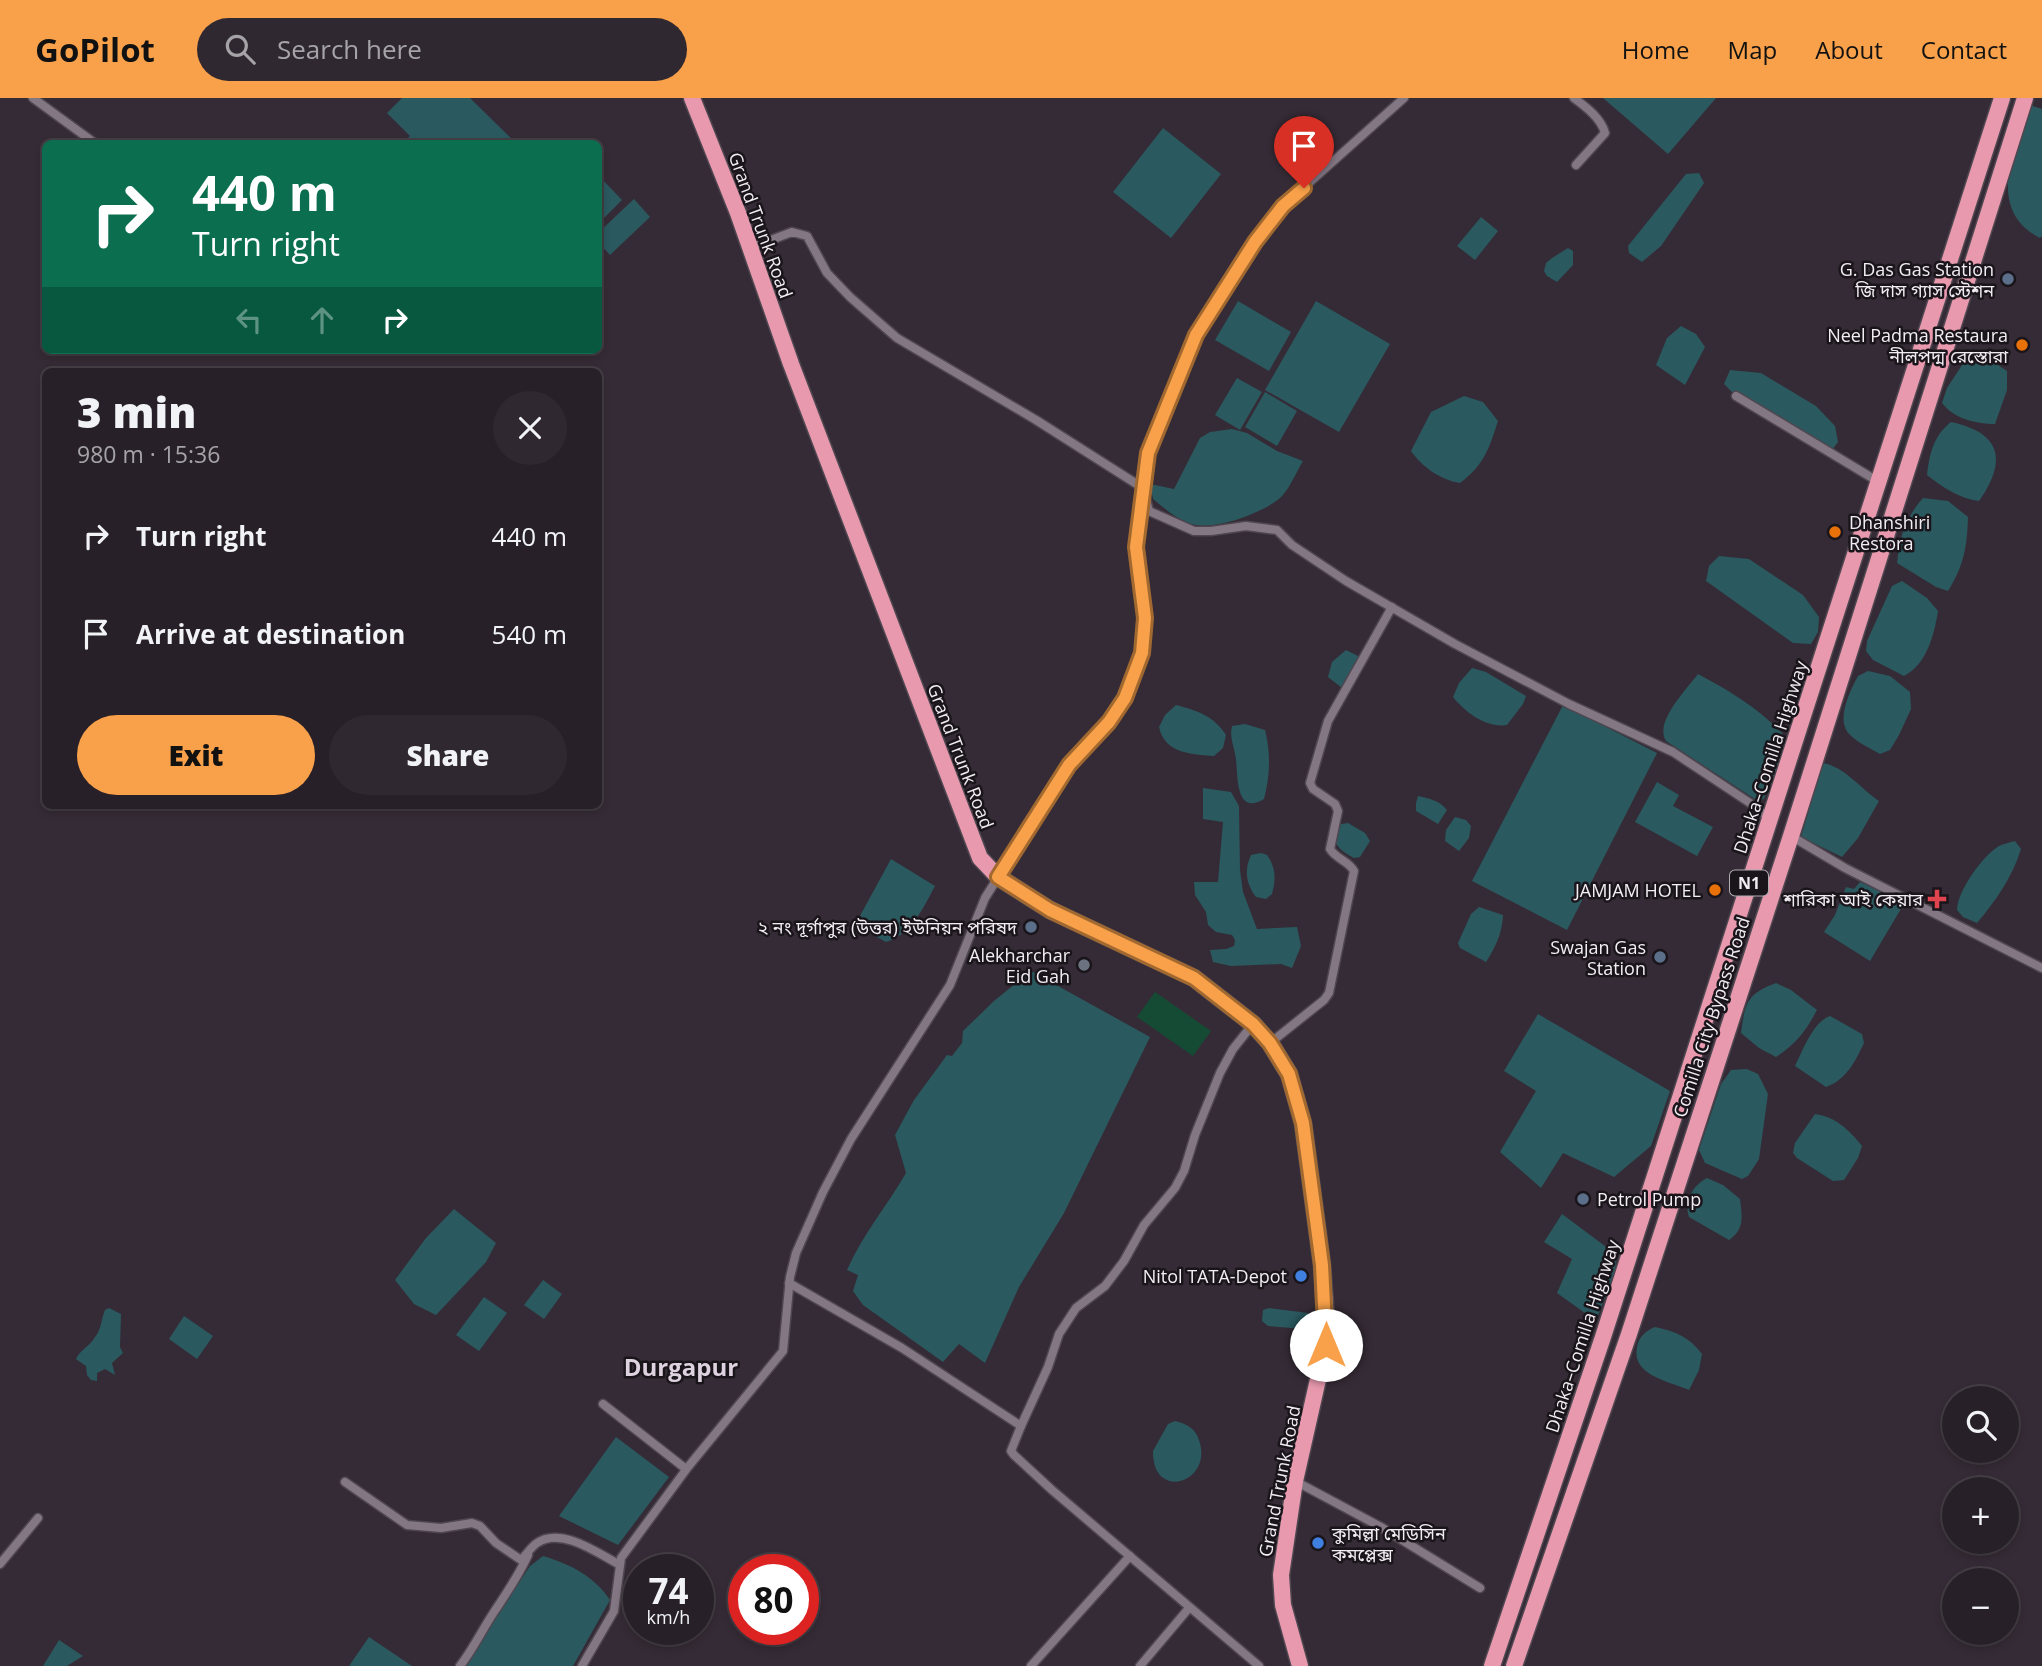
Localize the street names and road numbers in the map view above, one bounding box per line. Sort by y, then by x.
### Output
street label: Grand Trunk Road [723,149,799,301]
street label: Dhaka–Comilla Highway [1727,657,1813,856]
street label: Grand Trunk Road [922,680,1000,832]
road number: N1 [1730,870,1768,896]
street label: Comilla City Bypass Road [1667,914,1755,1120]
street label: Dhaka–Comilla Highway [1539,1236,1625,1435]
street label: Grand Trunk Road [1253,1403,1305,1559]

